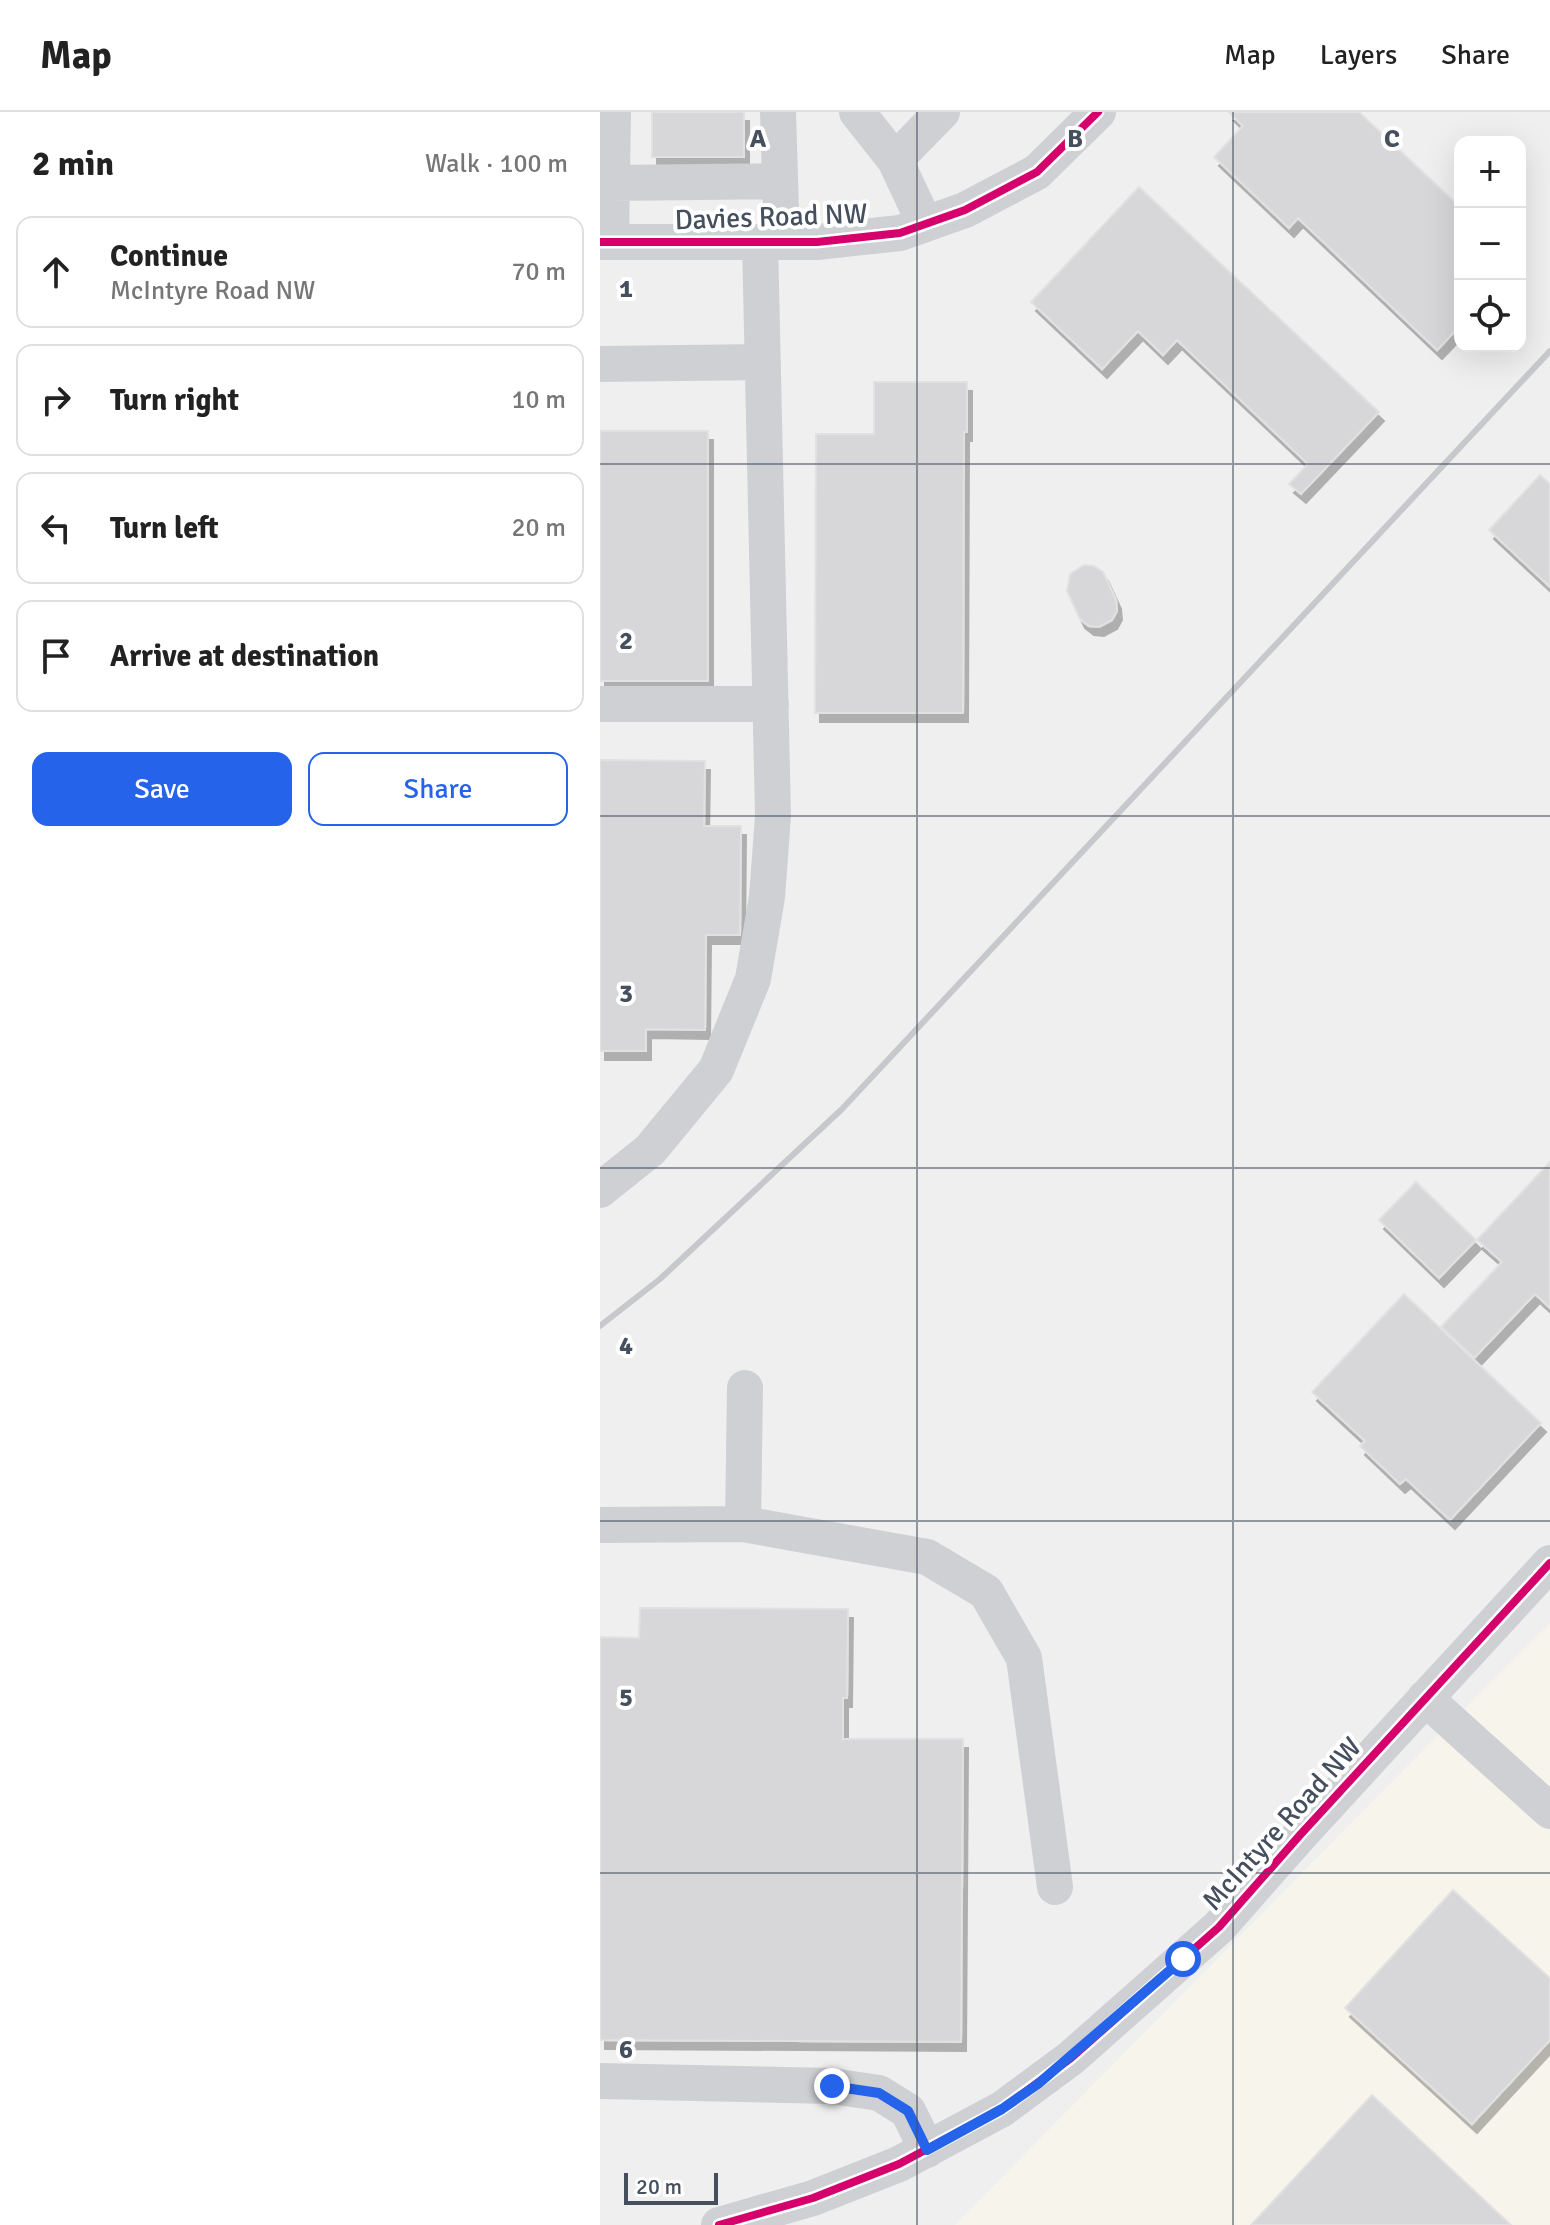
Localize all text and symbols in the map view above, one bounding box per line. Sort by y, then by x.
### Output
text: Map [40,32,112,79]
text: Map [1224,38,1276,72]
text: Layers [1320,38,1397,72]
text: Share [1441,38,1510,72]
text: A [750,123,767,155]
text: B [1067,123,1083,155]
text: C [1384,123,1400,155]
map controls [1454,136,1526,352]
button: + [1454,136,1526,208]
text: 2 min [32,143,114,185]
text: Walk · 100 m [425,148,568,180]
street label: Davies Road NW [674,197,868,237]
button: − [1454,208,1526,280]
text: Continue [110,238,228,275]
icon: ahead [34,250,78,294]
text: 70 m [511,256,566,288]
text: 1 [619,273,633,305]
text: McIntyre Road NW [110,275,315,307]
button: locate [1454,280,1526,352]
icon: right [34,378,78,422]
text: Turn right [110,382,239,419]
text: 10 m [511,384,566,416]
icon: left [34,506,78,550]
text: Turn left [110,510,219,547]
text: 20 m [511,512,566,544]
text: 2 [619,625,633,657]
icon: arrive [34,634,78,678]
text: Arrive at destination [110,638,379,675]
button: Save [32,752,292,826]
button: Share [308,752,568,826]
text: 3 [619,978,633,1010]
text: 4 [619,1330,633,1362]
text: 5 [619,1682,633,1714]
street label: McIntyre Road NW [1195,1730,1369,1918]
route start [1165,1941,1201,1977]
text: 6 [619,2034,633,2066]
route end [814,2068,850,2104]
scale bar [624,2169,718,2205]
text: 20 m [636,2173,682,2200]

